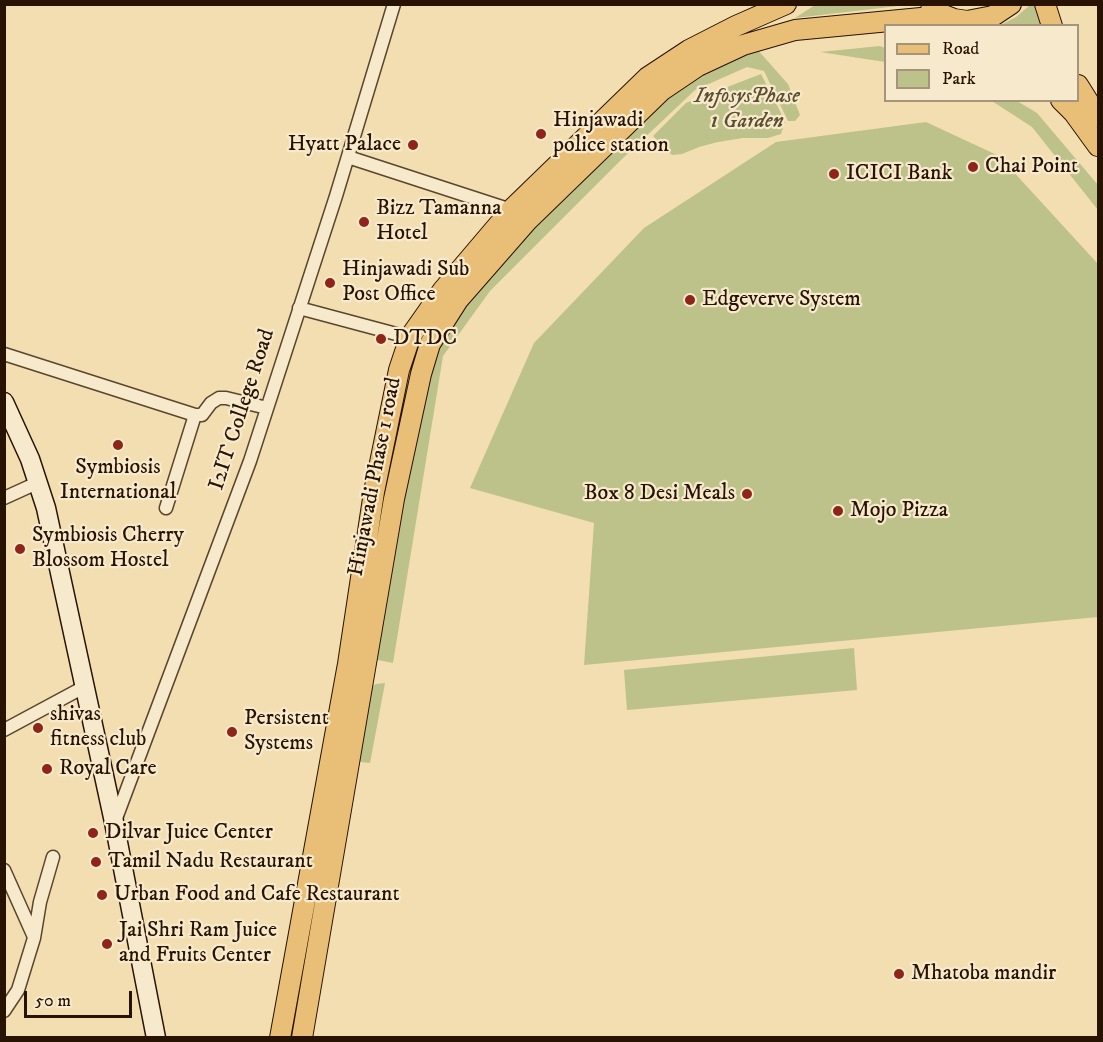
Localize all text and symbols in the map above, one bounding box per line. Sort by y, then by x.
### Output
legend [884,24,1079,102]
text: Road [942,38,979,60]
text: Park [942,68,976,90]
park label: InfosysPhase 1 Garden [694,84,800,136]
place label: Hinjawadi police station [553,108,669,160]
marker: Hinjawadi police station [534,127,548,141]
place label: Hyatt Palace [288,132,401,158]
marker: Hyatt Palace [406,138,420,152]
place label: Chai Point [985,154,1078,180]
marker: Chai Point [966,160,980,174]
place label: ICICI Bank [846,161,952,187]
marker: ICICI Bank [827,167,841,181]
place label: Bizz Tamanna Hotel [376,196,502,248]
marker: Bizz Tamanna Hotel [357,215,371,229]
place label: Hinjawadi Sub Post Office [342,257,469,308]
marker: Hinjawadi Sub Post Office [323,276,337,290]
place label: Edgeverve System [702,287,861,313]
marker: Edgeverve System [683,293,697,307]
street label: I2IT College Road [205,326,281,494]
place label: DTDC [393,326,457,352]
marker: DTDC [374,332,388,346]
street label: Hinjawadi Phase 1 road [344,375,408,579]
marker: Symbiosis International [111,438,125,452]
place label: Symbiosis International [60,455,176,506]
place label: Box 8 Desi Meals [584,481,735,507]
marker: Box 8 Desi Meals [740,487,754,501]
place label: Mojo Pizza [850,498,948,524]
marker: Mojo Pizza [831,504,845,518]
place label: Symbiosis Cherry Blossom Hostel [32,523,184,574]
marker: Symbiosis Cherry Blossom Hostel [13,542,27,556]
place label: shivas fitness club [50,702,146,754]
place label: Persistent Systems [244,706,329,758]
marker: shivas fitness club [31,721,45,735]
marker: Persistent Systems [225,725,239,739]
place label: Royal Care [59,756,157,782]
marker: Royal Care [40,762,54,776]
place label: Dilvar Juice Center [105,820,273,846]
marker: Dilvar Juice Center [86,826,100,840]
place label: Tamil Nadu Restaurant [108,849,313,875]
marker: Tamil Nadu Restaurant [89,855,103,869]
place label: Urban Food and Cafe Restaurant [114,882,399,908]
marker: Urban Food and Cafe Restaurant [95,888,109,902]
place label: Jai Shri Ram Juice and Fruits Center [119,918,277,969]
marker: Jai Shri Ram Juice and Fruits Center [100,937,114,951]
place label: Mhatoba mandir [911,961,1056,987]
marker: Mhatoba mandir [892,967,906,981]
scale bar [27,979,135,1017]
text: 50 m [35,990,71,1012]

